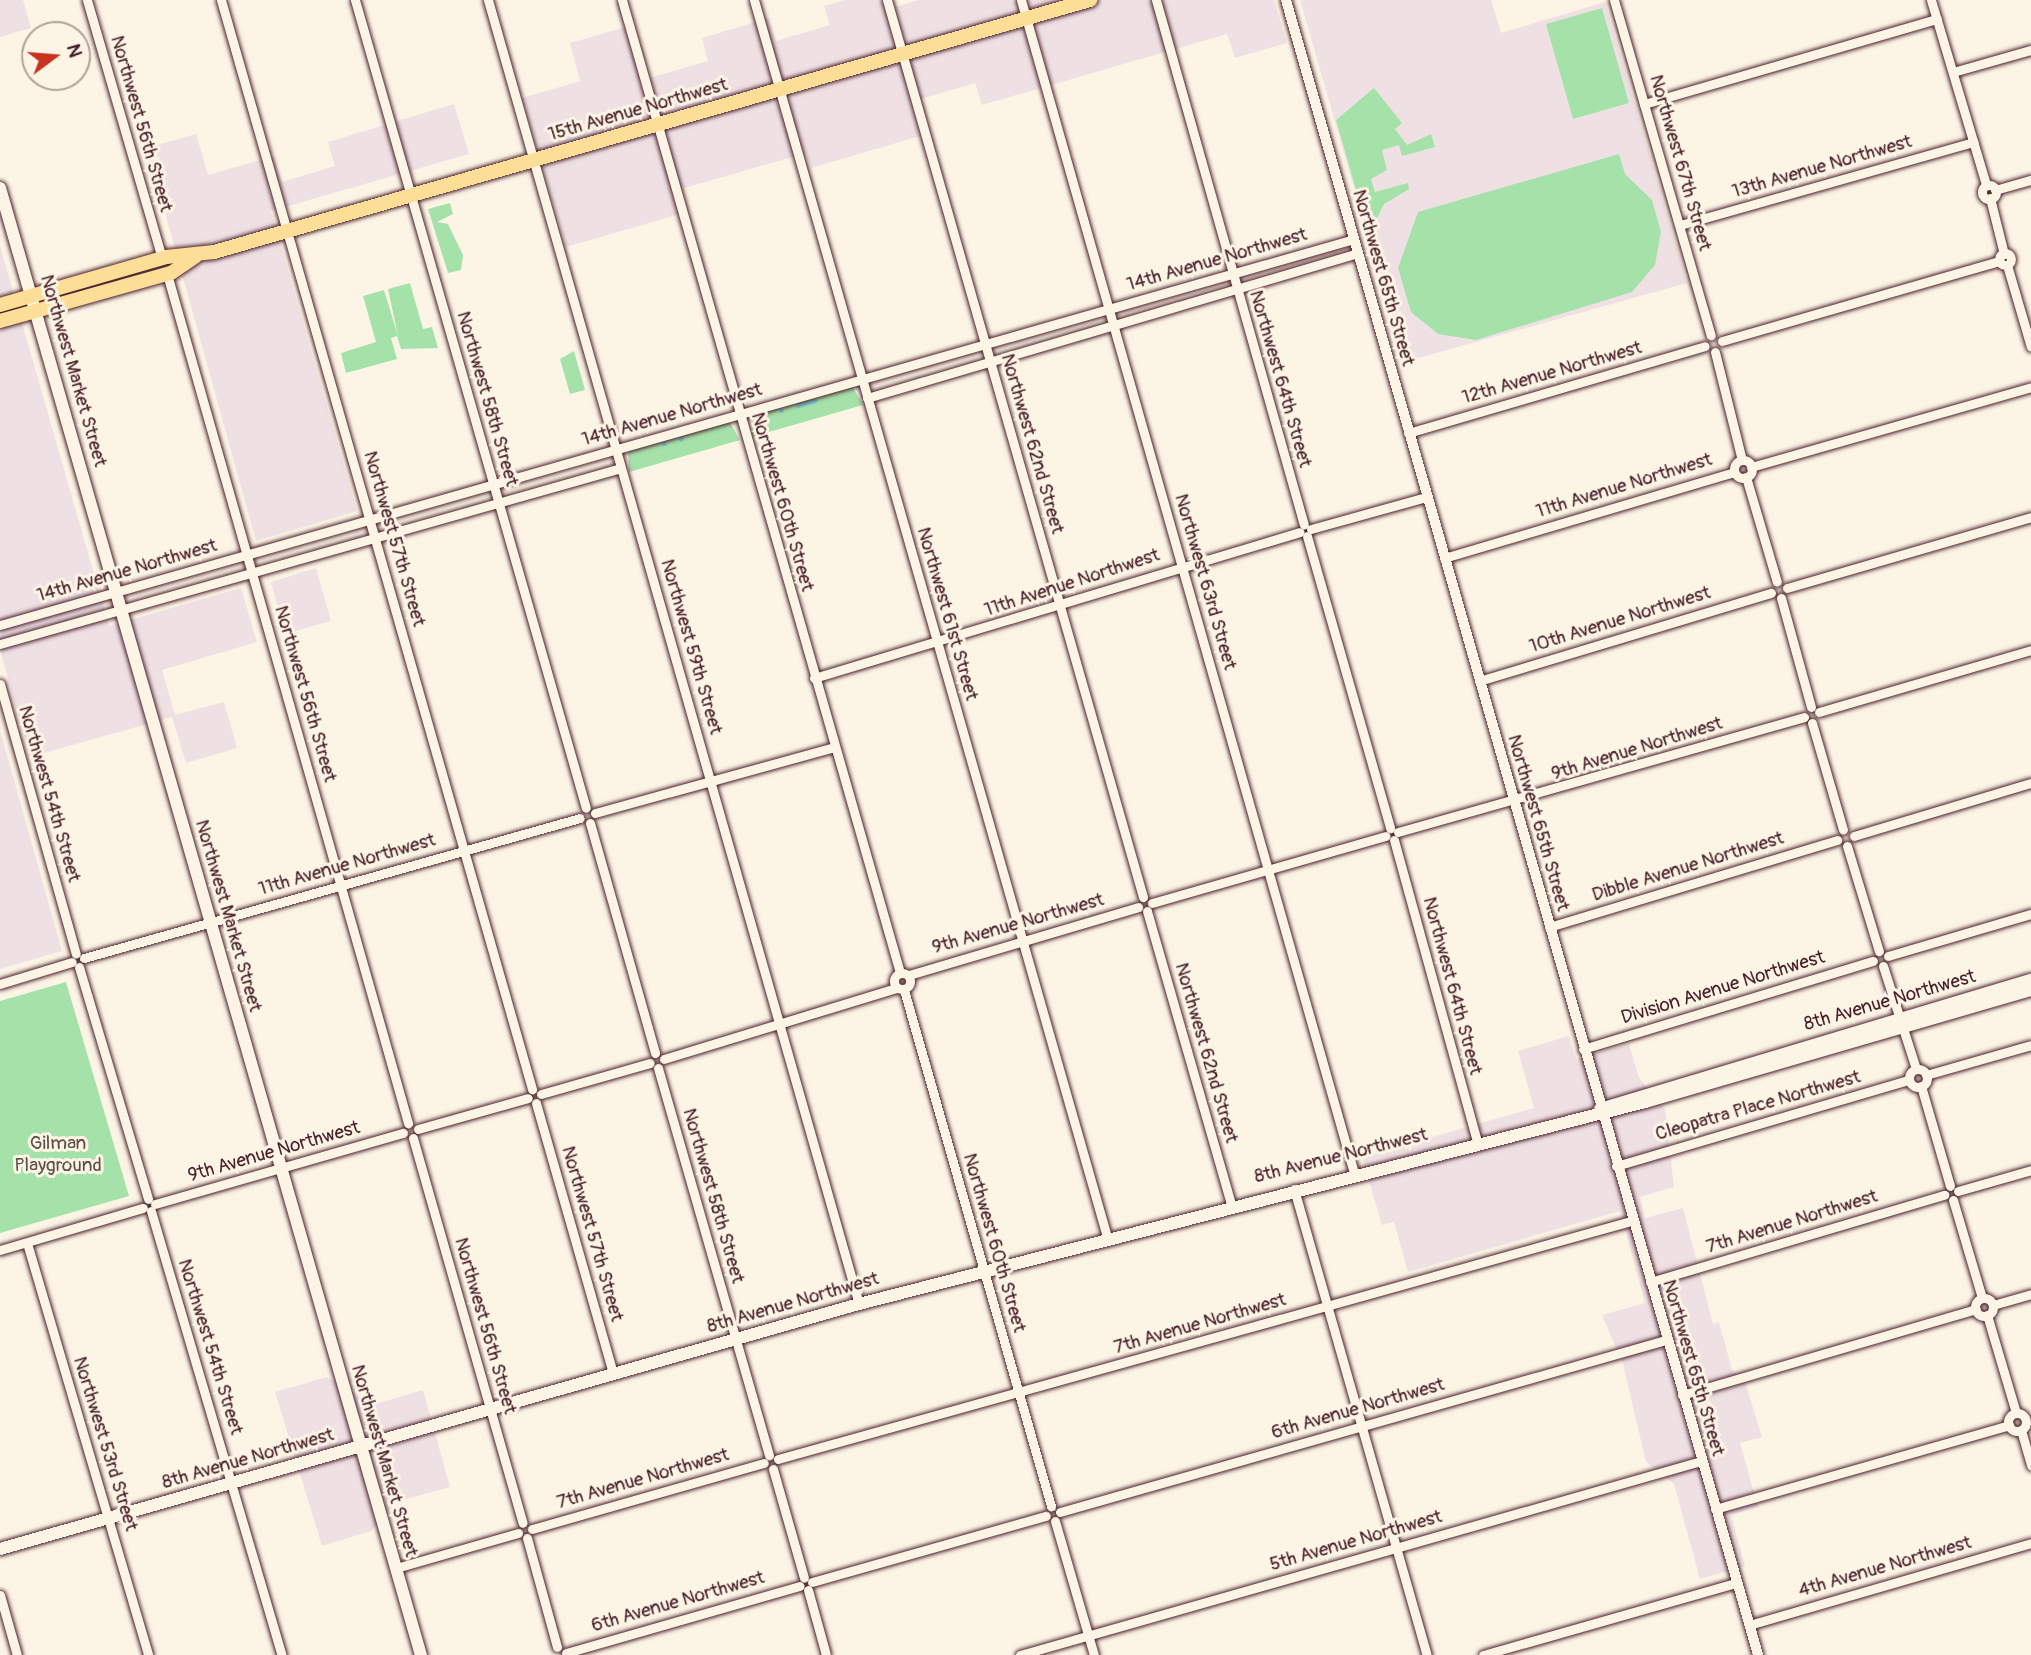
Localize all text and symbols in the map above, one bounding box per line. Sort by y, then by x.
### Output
north arrow [21,21,91,91]
street label: Northwest 56th Street [105,33,177,215]
text: N [61,41,88,60]
street label: Northwest 67th Street [1644,72,1716,254]
street label: 15th Avenue Northwest [546,73,730,147]
street label: 13th Avenue Northwest [1729,130,1915,204]
street label: Northwest 65th Street [1347,187,1419,369]
street label: 14th Avenue Northwest [1124,223,1310,297]
street label: Northwest Market Street [35,272,111,470]
street label: Northwest 64th Street [1244,288,1316,470]
street label: Northwest 58th Street [451,309,523,489]
street label: 12th Avenue Northwest [1459,336,1645,410]
street label: Northwest 62nd Street [995,351,1069,537]
street label: 14th Avenue Northwest [579,378,765,452]
street label: Northwest 60th Street [746,410,818,594]
street label: 11th Avenue Northwest [1533,448,1715,524]
street label: Northwest 57th Street [358,449,430,629]
street label: Northwest 63rd Street [1169,491,1241,673]
street label: Northwest 61st Street [911,525,983,703]
street label: 14th Avenue Northwest [34,534,220,608]
street label: 11th Avenue Northwest [982,544,1162,622]
street label: Northwest 59th Street [655,557,727,737]
street label: 10th Avenue Northwest [1527,582,1713,658]
street label: Northwest 56th Street [269,603,341,785]
street label: Northwest 54th Street [13,703,85,885]
street label: 9th Avenue Northwest [1549,712,1725,786]
street label: Northwest 65th Street [1502,732,1574,914]
street label: Northwest Market Street [190,817,266,1015]
street label: Dibble Avenue Northwest [1589,827,1787,907]
street label: 11th Avenue Northwest [256,829,438,901]
street label: 9th Avenue Northwest [929,889,1107,959]
street label: Northwest 64th Street [1417,895,1487,1077]
street label: Division Avenue Northwest [1618,946,1828,1030]
street label: Northwest 62nd Street [1169,960,1243,1146]
street label: 8th Avenue Northwest [1802,966,1978,1036]
street label: Cleopatra Place Northwest [1653,1066,1863,1146]
street label: Northwest 58th Street [677,1106,749,1286]
street label: 9th Avenue Northwest [185,1117,363,1187]
street label: 8th Avenue Northwest [1252,1123,1430,1189]
park label: Gilman Playground [14,1133,102,1177]
street label: Northwest 57th Street [556,1144,628,1324]
street label: Northwest 60th Street [958,1151,1030,1335]
street label: 7th Avenue Northwest [1704,1185,1880,1259]
street label: Northwest 56th Street [449,1235,521,1417]
street label: Northwest 54th Street [172,1256,248,1438]
street label: 8th Avenue Northwest [705,1268,881,1338]
street label: Northwest 65th Street [1657,1277,1729,1459]
street label: 7th Avenue Northwest [1111,1289,1289,1359]
street label: Northwest 53rd Street [68,1354,142,1534]
street label: Northwest Market Street [346,1362,422,1560]
street label: 6th Avenue Northwest [1269,1373,1447,1445]
street label: 8th Avenue Northwest [160,1424,336,1494]
street label: 7th Avenue Northwest [554,1444,732,1514]
street label: 5th Avenue Northwest [1267,1505,1445,1577]
street label: 4th Avenue Northwest [1796,1531,1974,1603]
street label: 6th Avenue Northwest [589,1566,767,1638]

